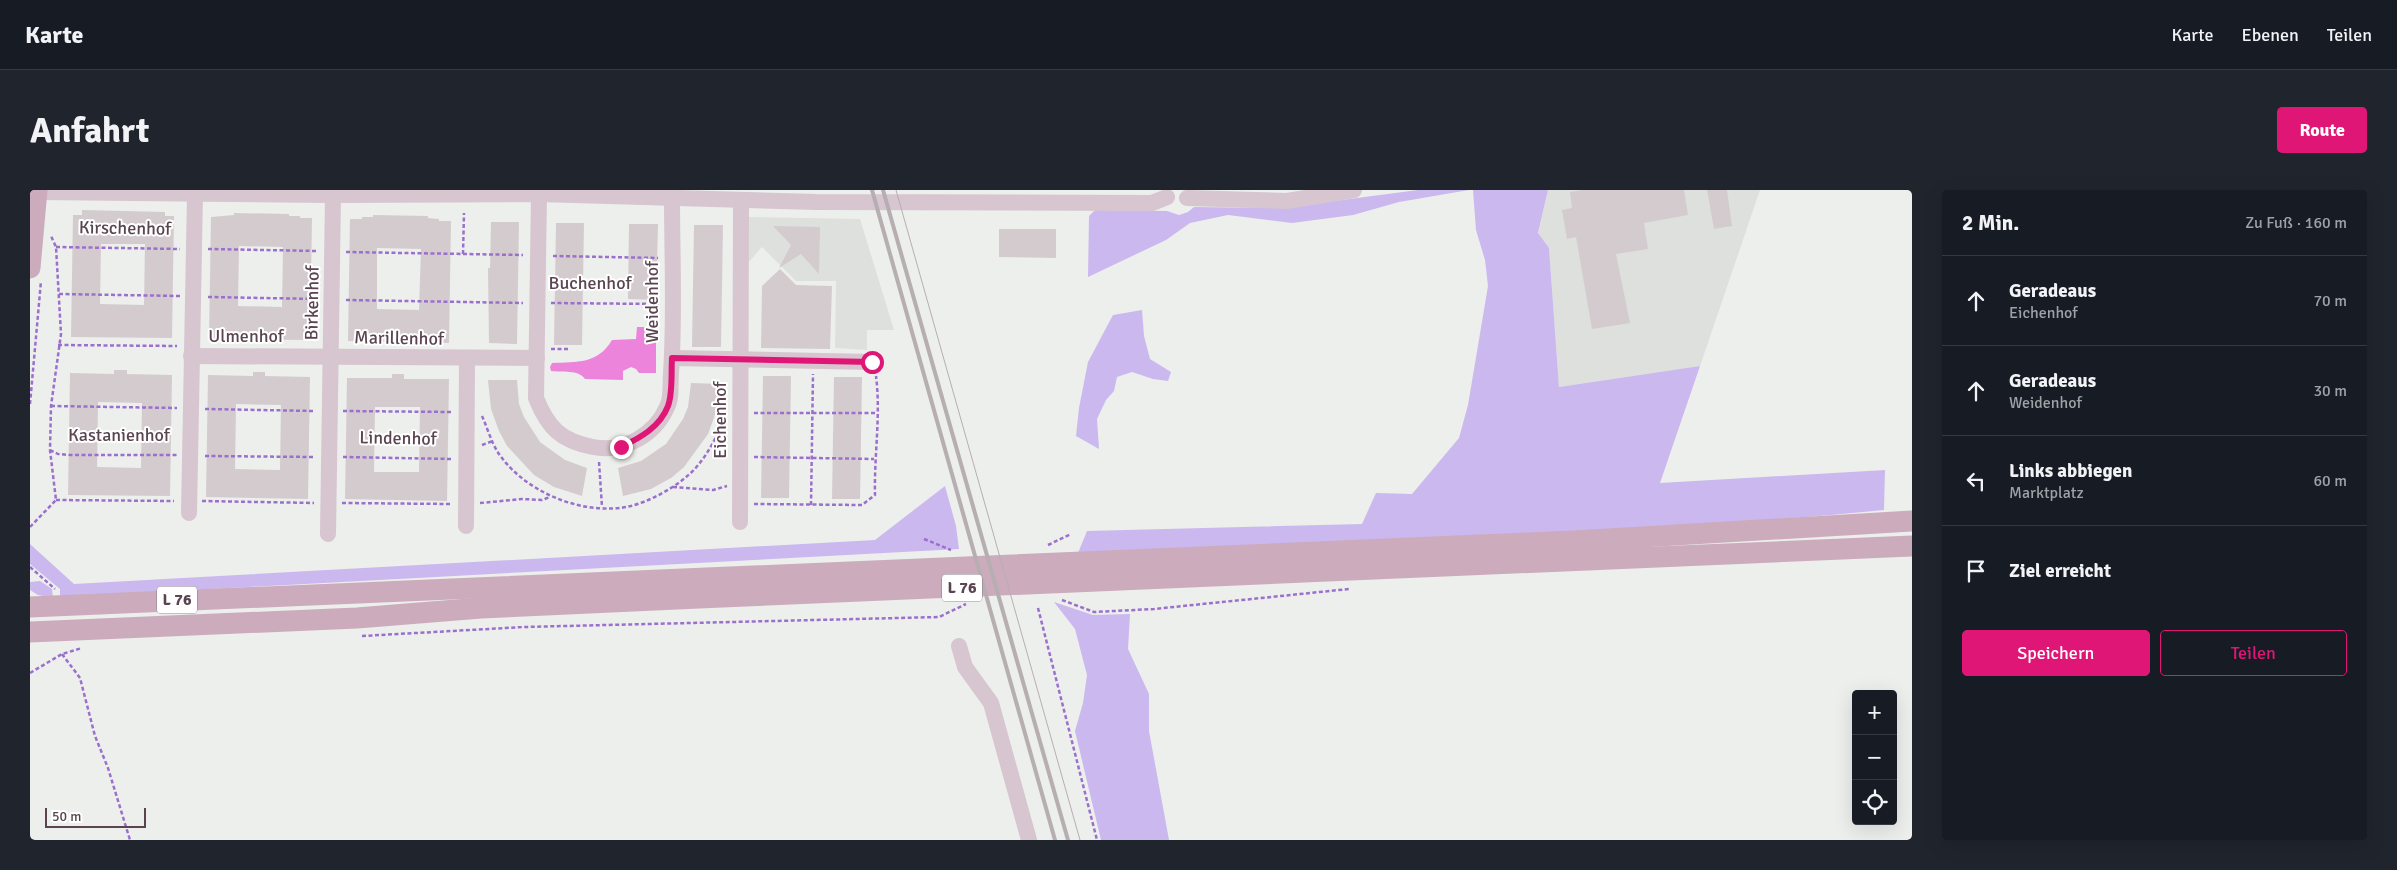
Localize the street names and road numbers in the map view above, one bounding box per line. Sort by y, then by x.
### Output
street label: Kirschenhof [79,216,172,240]
street label: Weidenhof [641,260,663,343]
street label: Birkenhof [300,264,324,341]
street label: Buchenhof [549,272,632,294]
street label: Ulmenhof [208,325,285,347]
street label: Marillenhof [354,326,445,350]
street label: Eichenhof [709,380,731,459]
street label: Kastanienhof [68,424,171,446]
street label: Lindenhof [359,426,438,450]
road number: L 76 [942,574,982,602]
road number: L 76 [157,586,197,614]

